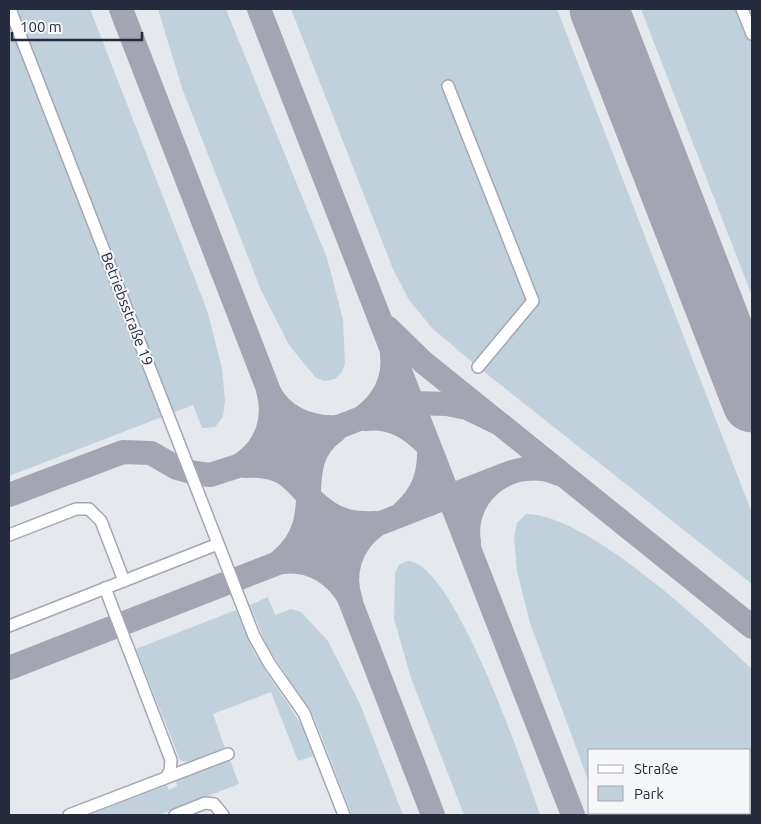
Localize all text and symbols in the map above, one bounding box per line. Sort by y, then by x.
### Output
scale bar [12,10,142,42]
text: 100 m [20,18,62,35]
street label: Betriebsstraße 19 [98,250,157,368]
legend [588,749,751,814]
text: Straße [634,760,678,777]
text: Park [634,785,664,802]

